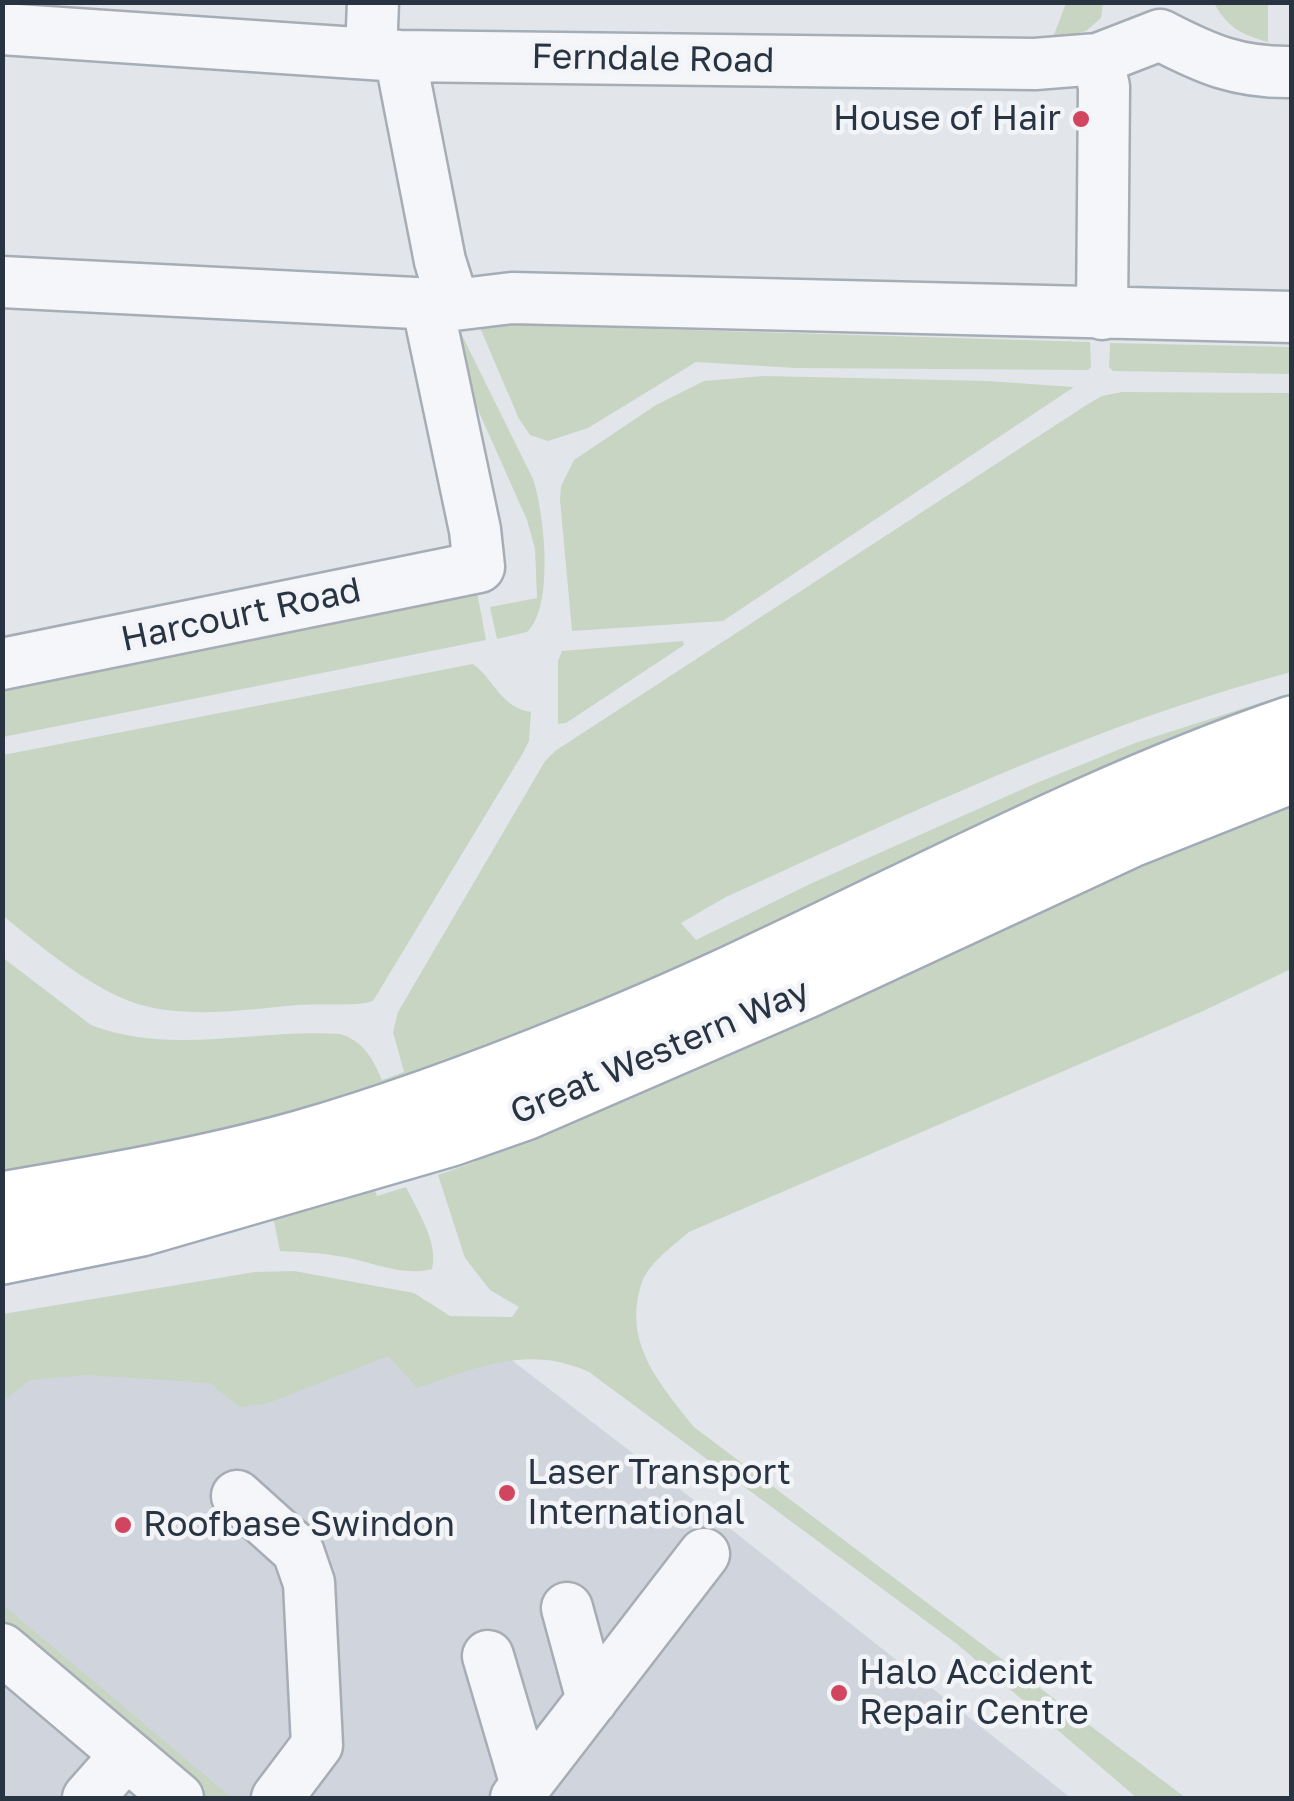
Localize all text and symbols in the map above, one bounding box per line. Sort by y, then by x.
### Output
street label: Ferndale Road [531,36,775,82]
place label: House of Hair [833,98,1061,140]
marker: House of Hair [1070,108,1092,130]
street label: Harcourt Road [117,569,365,661]
street label: Great Western Way [504,970,816,1134]
place label: Laser Transport International [527,1452,791,1534]
marker: Laser Transport International [496,1482,518,1504]
place label: Roofbase Swindon [143,1504,455,1546]
marker: Roofbase Swindon [112,1514,134,1536]
place label: Halo Accident Repair Centre [859,1652,1094,1734]
marker: Halo Accident Repair Centre [828,1682,850,1704]

